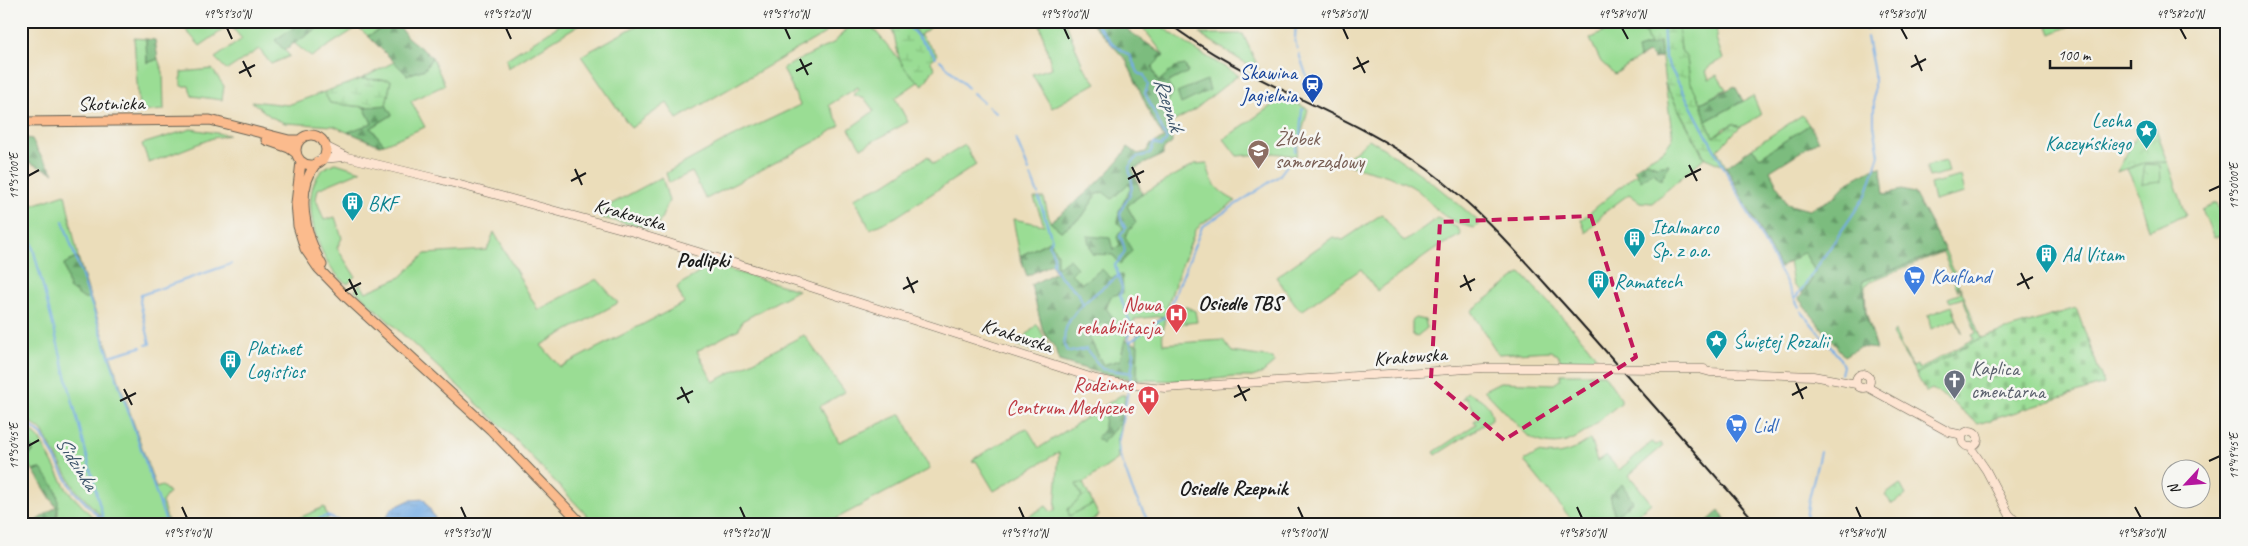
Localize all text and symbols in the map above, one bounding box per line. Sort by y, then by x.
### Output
text: 49°59'30"N [203,6,252,22]
text: 49°59'20"N [482,6,531,22]
text: 49°59'10"N [761,6,810,22]
text: 49°59'00"N [1040,6,1089,22]
text: 49°58'50"N [1319,6,1368,22]
text: 49°58'40"N [1598,6,1647,22]
text: 49°58'30"N [1877,6,1926,22]
text: 49°58'20"N [2156,6,2205,22]
scale bar [2050,38,2132,70]
text: 100 m [2058,46,2092,65]
place label: Skawina Jagielnia [1240,60,1299,108]
station icon: Skawina Jagielnia [1301,72,1325,103]
water label: Rzepnik [1148,74,1191,137]
street label: Skotnicka [78,90,146,117]
place label: Lecha Kaczyńskiego [2045,108,2133,156]
place icon: Lecha Kaczyńskiego [2135,119,2159,150]
place label: Żłobek samorządowy [1275,126,1366,174]
school or university icon: Żłobek samorządowy [1247,138,1271,169]
text: 19°51'00"E [6,151,22,199]
text: 19°50'00"E [2226,161,2242,209]
building icon: BKF [340,191,364,222]
place label: BKF [368,191,401,216]
street label: Krakowska [591,192,670,237]
place label: Italmarco Sp. z o.o. [1651,215,1719,263]
building icon: Italmarco Sp. z o.o. [1623,226,1647,257]
building icon: Ad Vitam [2034,242,2058,273]
place label: Ad Vitam [2062,242,2125,267]
district label: Podlipki [676,247,732,273]
supermarket icon: Kaufland [1903,264,1927,295]
place label: Kaufland [1931,264,1994,289]
building icon: Ramatech [1586,269,1610,300]
place label: Ramatech [1614,269,1684,294]
district label: Osiedle TBS [1198,290,1286,316]
place label: Nowa rehabilitacja [1076,292,1163,340]
hospital icon: Nowa rehabilitacja [1165,303,1189,334]
street label: Krakowska [978,312,1057,359]
place icon: Świętej Rozalii [1705,329,1729,360]
place label: Świętej Rozalii [1733,329,1831,354]
place label: Platinet Logistics [247,336,307,384]
street label: Krakowska [1373,341,1449,372]
building icon: Platinet Logistics [219,348,243,379]
place label: Kaplica cmentarna [1971,356,2047,404]
church icon: Kaplica cmentarna [1943,368,1967,399]
place label: Rodzinne Centrum Medyczne [1006,372,1134,420]
hospital icon: Rodzinne Centrum Medyczne [1137,384,1161,415]
supermarket icon: Lidl [1725,413,1749,444]
place label: Lidl [1753,413,1780,438]
text: 19°50'45"E [6,421,22,469]
water label: Sidzinka [50,431,105,497]
text: 19°49'45"E [2226,431,2242,479]
north arrow [2160,458,2210,508]
district label: Osiedle Rzepnik [1179,475,1289,501]
text: N [2164,480,2184,497]
text: 49°59'40"N [163,525,212,541]
text: 49°59'30"N [442,525,491,541]
text: 49°59'20"N [721,525,770,541]
text: 49°59'10"N [1000,525,1049,541]
text: 49°59'00"N [1279,525,1328,541]
text: 49°58'50"N [1558,525,1607,541]
text: 49°58'40"N [1837,525,1886,541]
text: 49°58'30"N [2117,525,2166,541]

